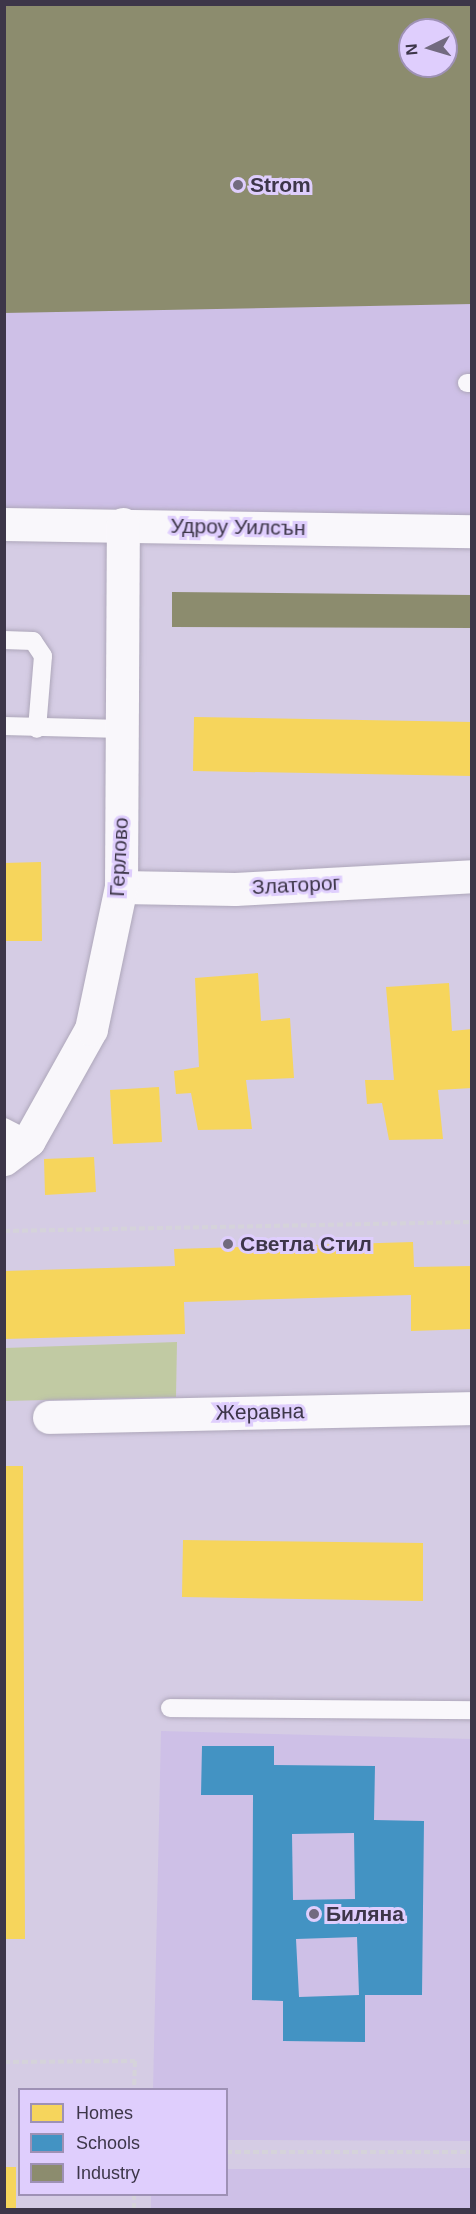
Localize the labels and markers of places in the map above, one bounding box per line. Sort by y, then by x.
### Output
place label: Strom [250,172,311,198]
marker: Strom [231,178,245,192]
place label: Светла Стил [240,1231,372,1257]
marker: Светла Стил [221,1237,235,1251]
place label: Биляна [326,1901,404,1927]
marker: Биляна [307,1907,321,1921]

